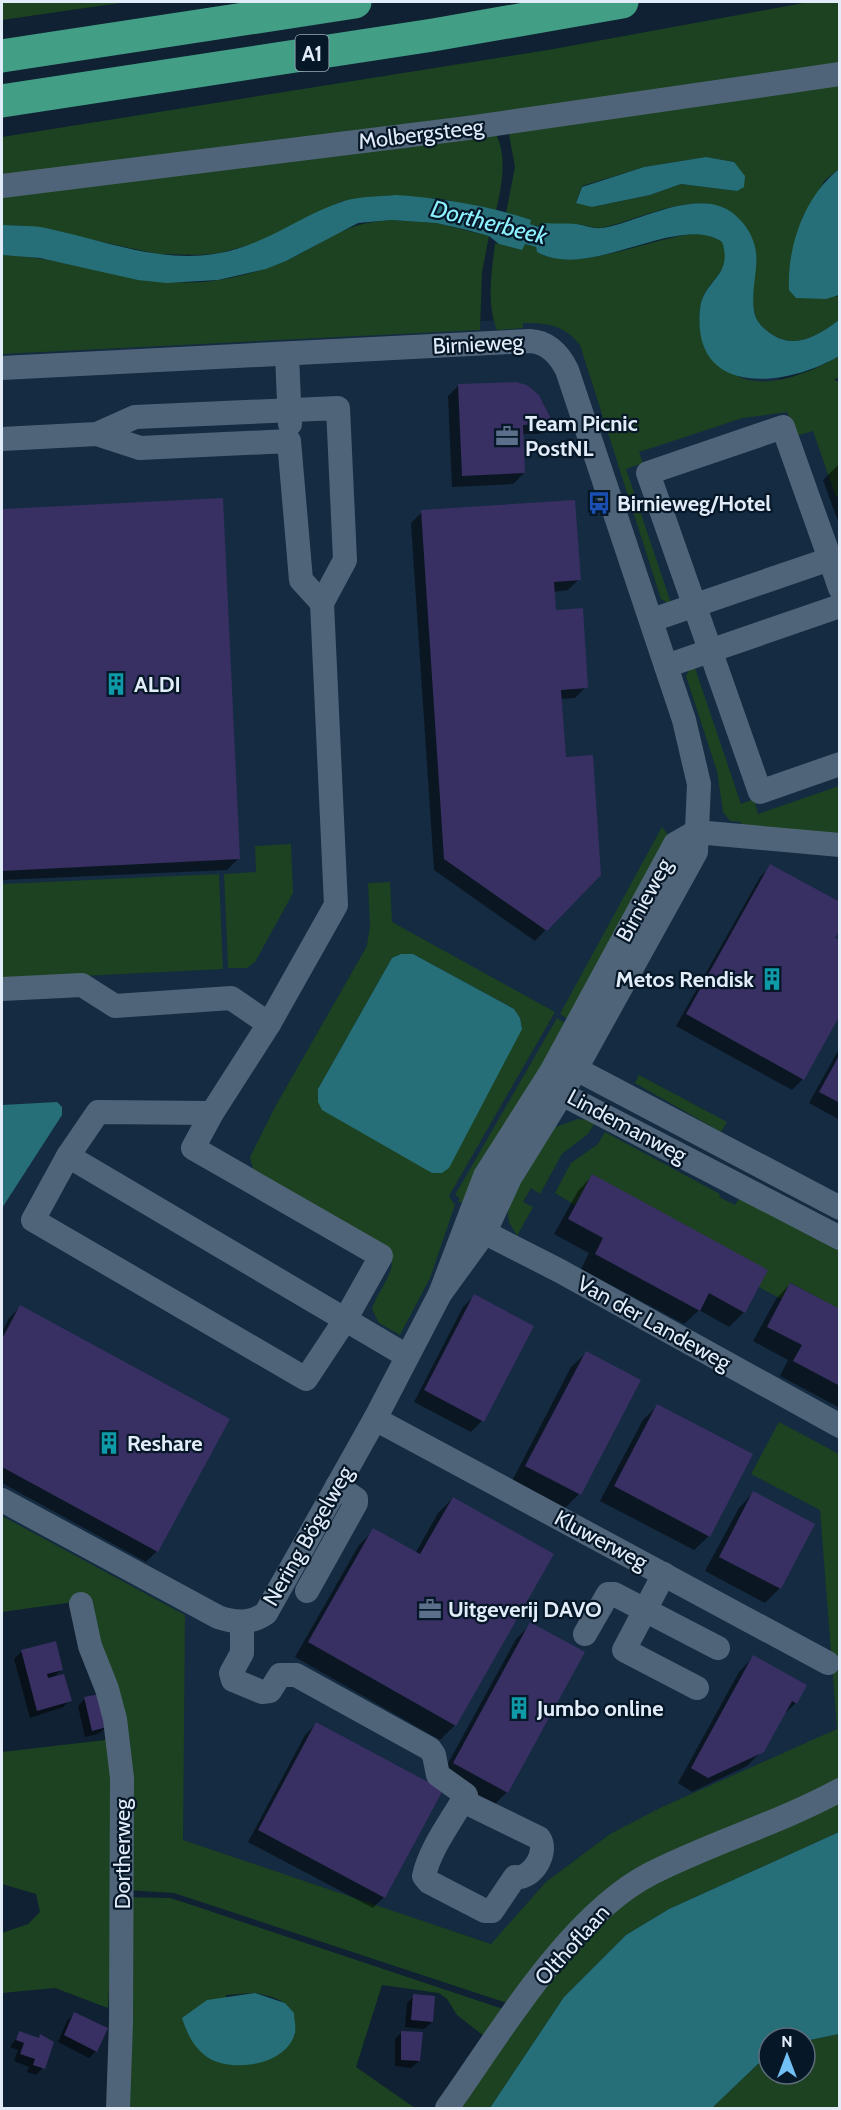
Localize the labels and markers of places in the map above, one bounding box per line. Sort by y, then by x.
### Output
place label: Team Picnic PostNL [525,410,638,462]
office icon: Team Picnic PostNL [494,423,520,449]
bus stop icon: Birnieweg/Hotel [586,490,612,516]
place label: Birnieweg/Hotel [617,490,771,517]
building icon: ALDI [103,671,129,697]
place label: ALDI [134,671,181,698]
place label: Metos Rendisk [616,966,754,993]
building icon: Metos Rendisk [759,966,785,992]
building icon: Reshare [96,1430,122,1456]
place label: Reshare [127,1430,202,1457]
office icon: Uitgeverij DAVO [417,1596,443,1622]
place label: Uitgeverij DAVO [448,1596,602,1623]
building icon: Jumbo online [506,1695,532,1721]
place label: Jumbo online [536,1695,663,1722]

